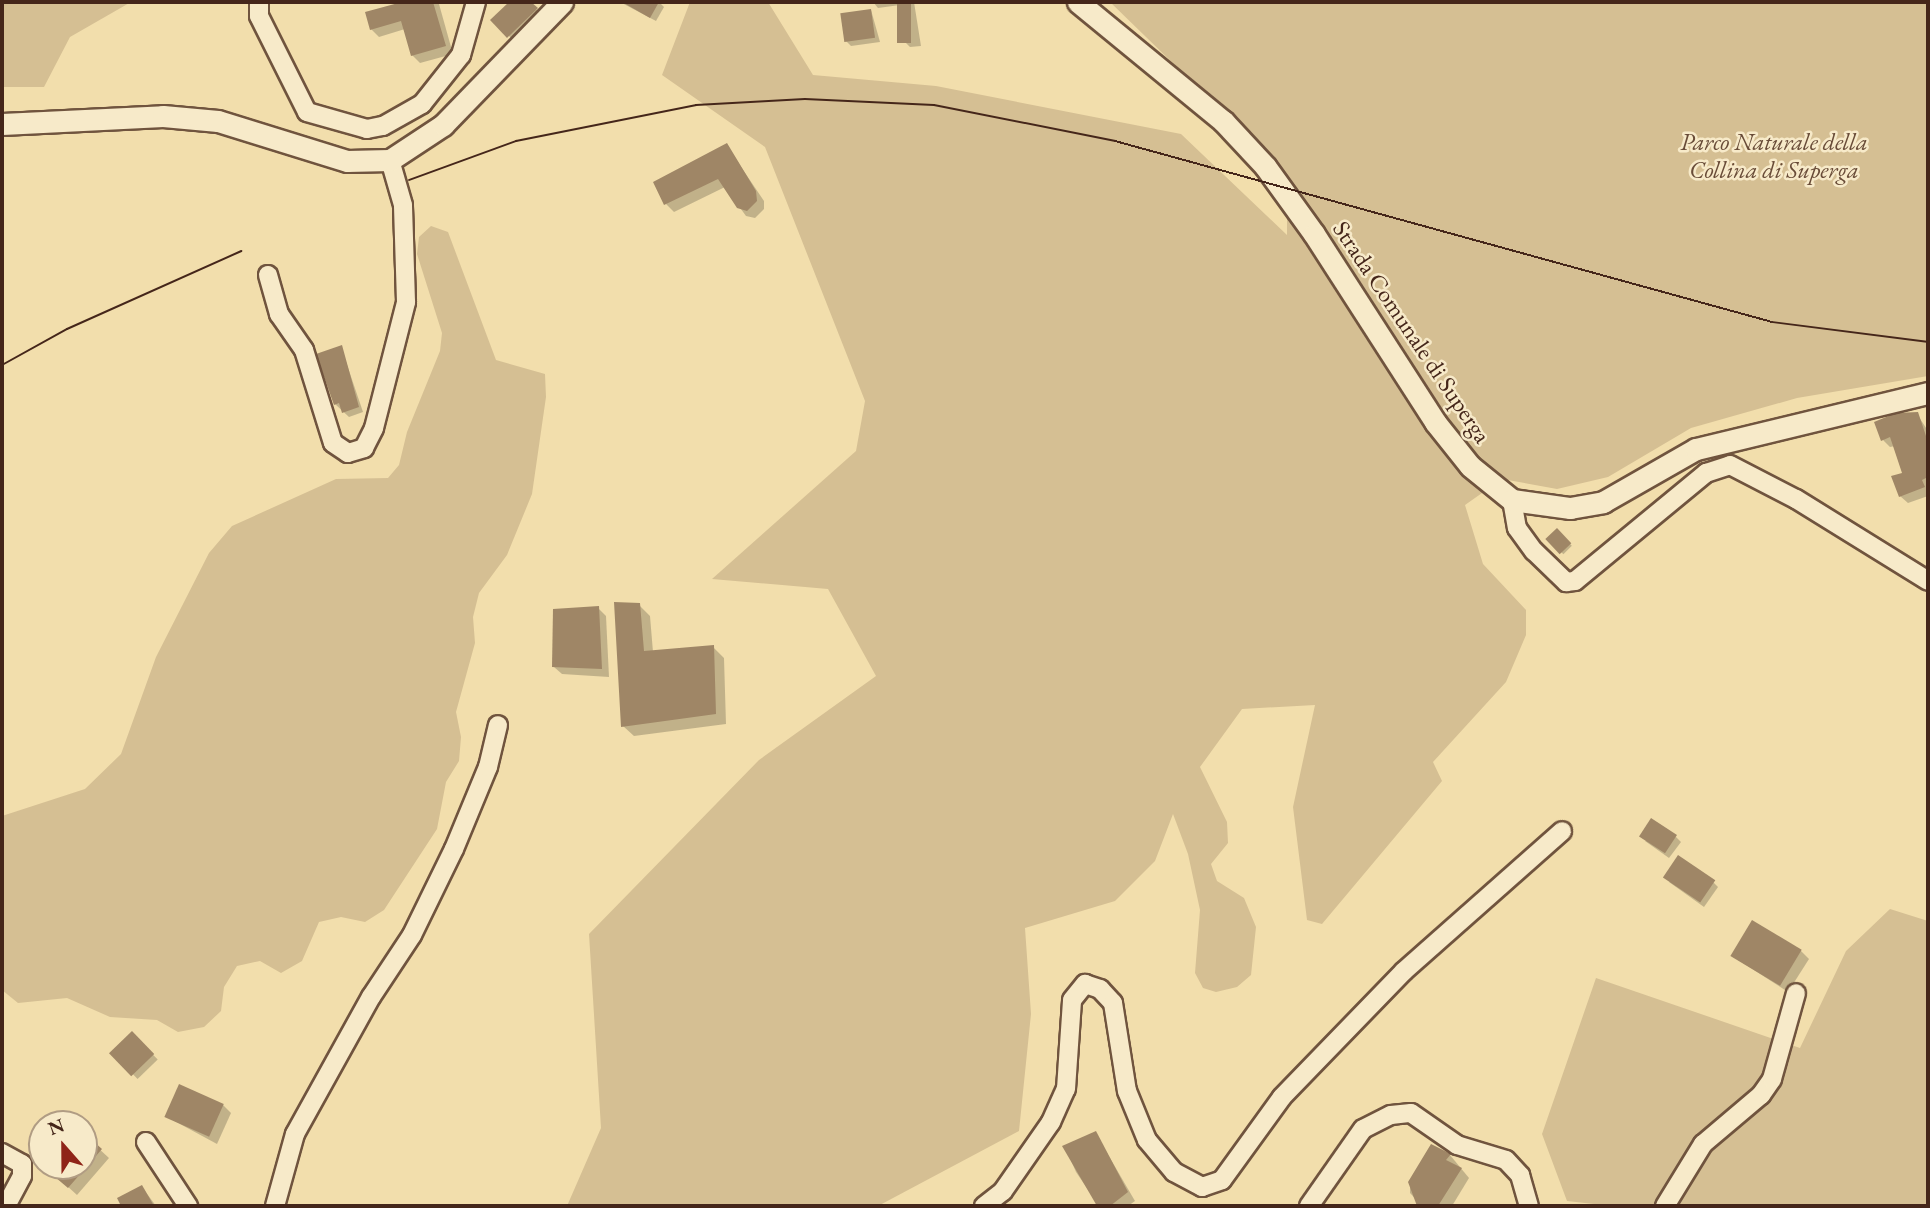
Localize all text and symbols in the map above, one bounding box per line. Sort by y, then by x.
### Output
park label: Parco Naturale della Collina di Superga [1680,128,1868,184]
street label: Strada Comunale di Superga [1327,215,1497,449]
north arrow [28,1110,98,1180]
text: N [44,1112,68,1141]

